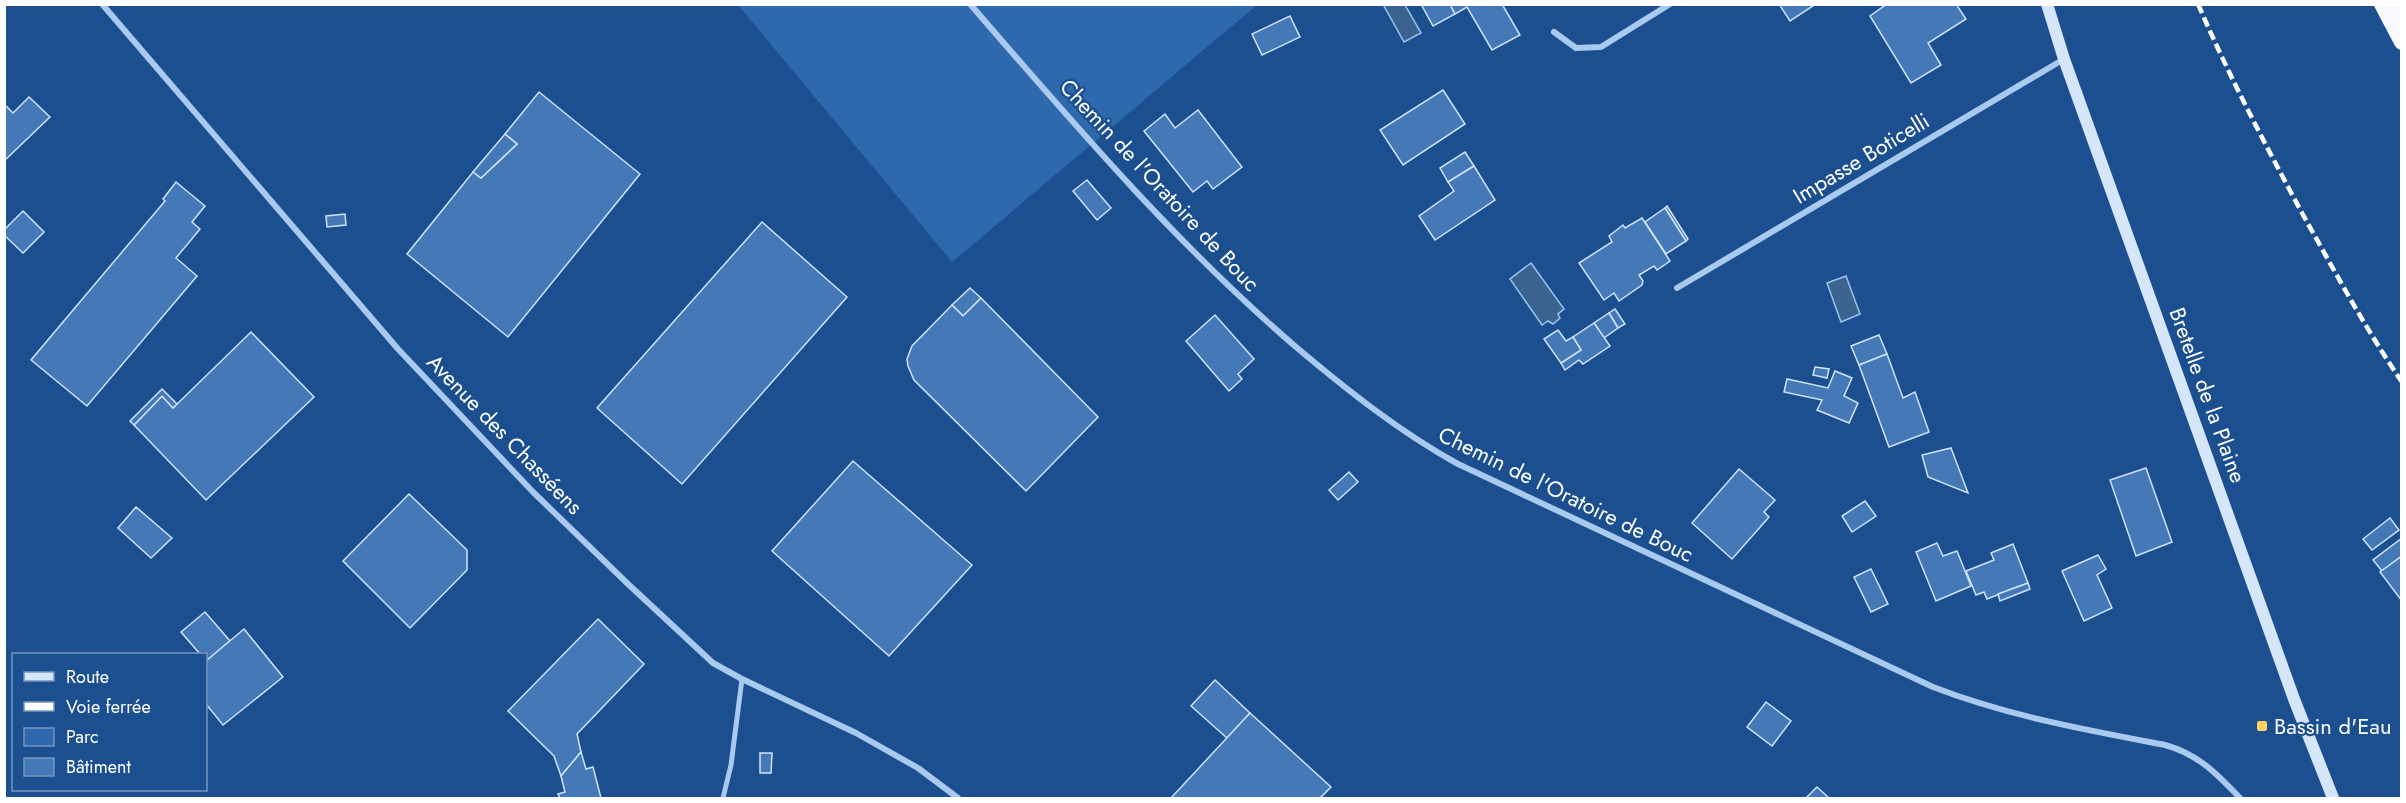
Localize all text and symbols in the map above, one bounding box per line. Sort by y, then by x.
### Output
street label: Chemin de l'Oratoire de Bouc [1053,71,1267,299]
street label: Impasse Boticelli [1787,105,1935,211]
street label: Bretelle de la Plaine [2161,303,2255,487]
street label: Avenue des Chasséens [420,346,590,522]
street label: Chemin de l'Oratoire de Bouc [1433,418,1699,570]
legend [12,653,207,791]
text: Route [66,664,109,690]
text: Voie ferrée [66,694,151,720]
place label: Bassin d'Eau [2274,710,2392,742]
marker: Bassin d'Eau [2255,719,2269,733]
text: Parc [66,724,99,750]
text: Bâtiment [66,754,132,780]

